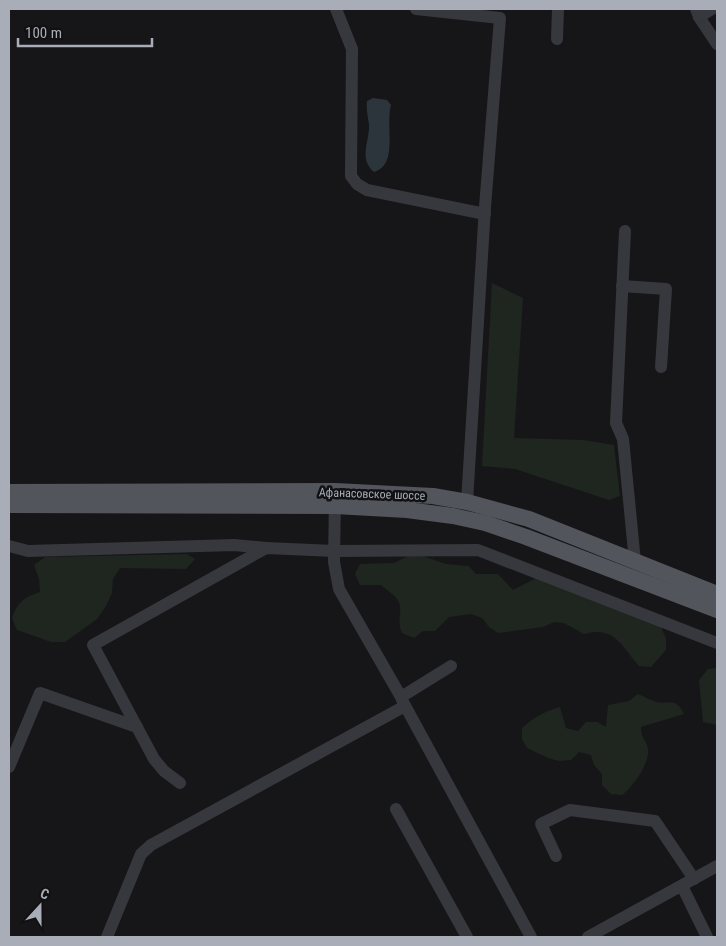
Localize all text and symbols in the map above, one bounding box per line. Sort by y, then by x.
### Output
scale bar [18,15,151,47]
text: 100 m [25,24,62,42]
street label: Афанасовское шоссе [319,485,426,503]
north arrow [15,881,65,931]
text: С [38,885,51,903]

